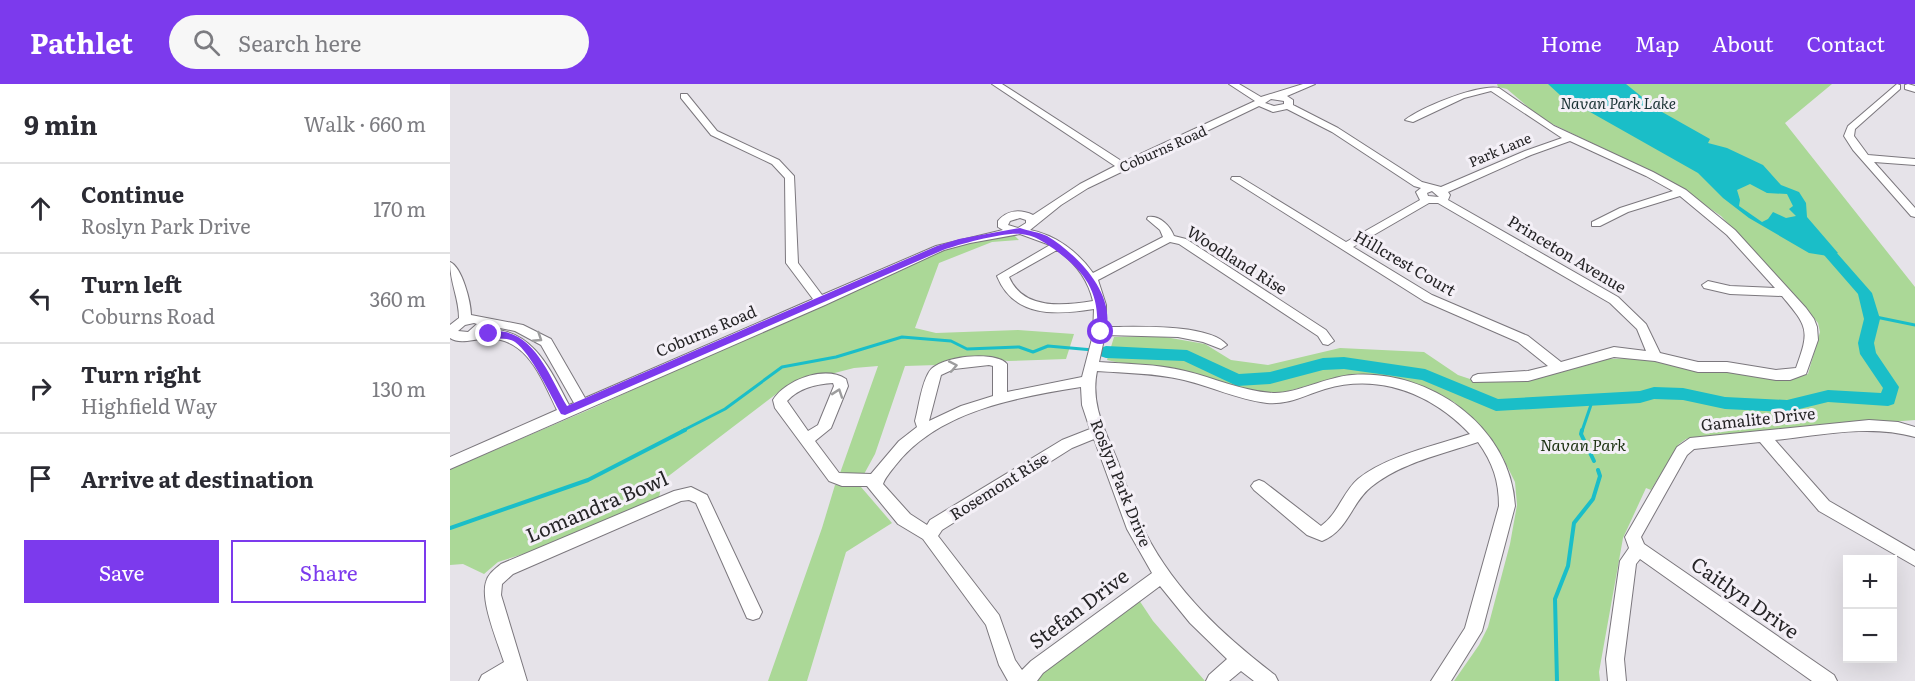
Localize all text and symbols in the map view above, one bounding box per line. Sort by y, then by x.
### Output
search box [169,15,589,69]
text: Pathlet [30,21,133,63]
icon: search [190,26,223,59]
text: Search here [238,26,361,59]
text: Home [1541,27,1602,58]
text: Map [1635,27,1679,58]
text: About [1712,27,1774,58]
text: Contact [1807,27,1885,58]
water label: Navan Park Lake [1560,91,1676,114]
text: 9 min [24,104,98,143]
text: Walk · 660 m [304,108,426,138]
street label: Coburns Road [1116,120,1210,176]
street label: Park Lane [1465,127,1534,171]
text: Continue [81,177,184,210]
icon: ahead [24,192,57,225]
text: 170 m [373,193,426,223]
street label: Princeton Avenue [1504,208,1631,298]
text: Roslyn Park Drive [81,210,251,240]
street label: Woodland Rise [1183,219,1292,300]
street label: Hillcrest Court [1350,223,1461,301]
text: Turn left [81,267,182,300]
icon: left [24,282,57,315]
text: 360 m [369,283,426,313]
street label: Coburns Road [652,298,760,362]
text: Coburns Road [81,300,215,330]
route start [1087,318,1113,344]
route end [475,320,501,346]
one-way arrow [531,330,542,341]
text: Turn right [81,357,201,390]
one-way arrow [948,360,958,373]
icon: right [24,372,57,405]
text: 130 m [372,373,426,403]
one-way arrow [830,388,843,399]
text: Highfield Way [81,390,217,420]
street label: Gamalite Drive [1700,400,1816,436]
street label: Roslyn Park Drive [1085,415,1158,550]
park label: Navan Park [1540,432,1626,456]
street label: Rosemont Rise [944,445,1053,525]
icon: arrive [24,462,57,495]
text: Arrive at destination [81,462,314,495]
street label: Lomandra Bowl [520,462,672,549]
button: Save [24,540,219,603]
button: Share [231,540,426,603]
street label: Caitlyn Drive [1686,548,1806,645]
map controls [1843,555,1897,663]
button: + [1843,555,1897,609]
street label: Stefan Drive [1022,560,1134,655]
button: − [1843,609,1897,663]

